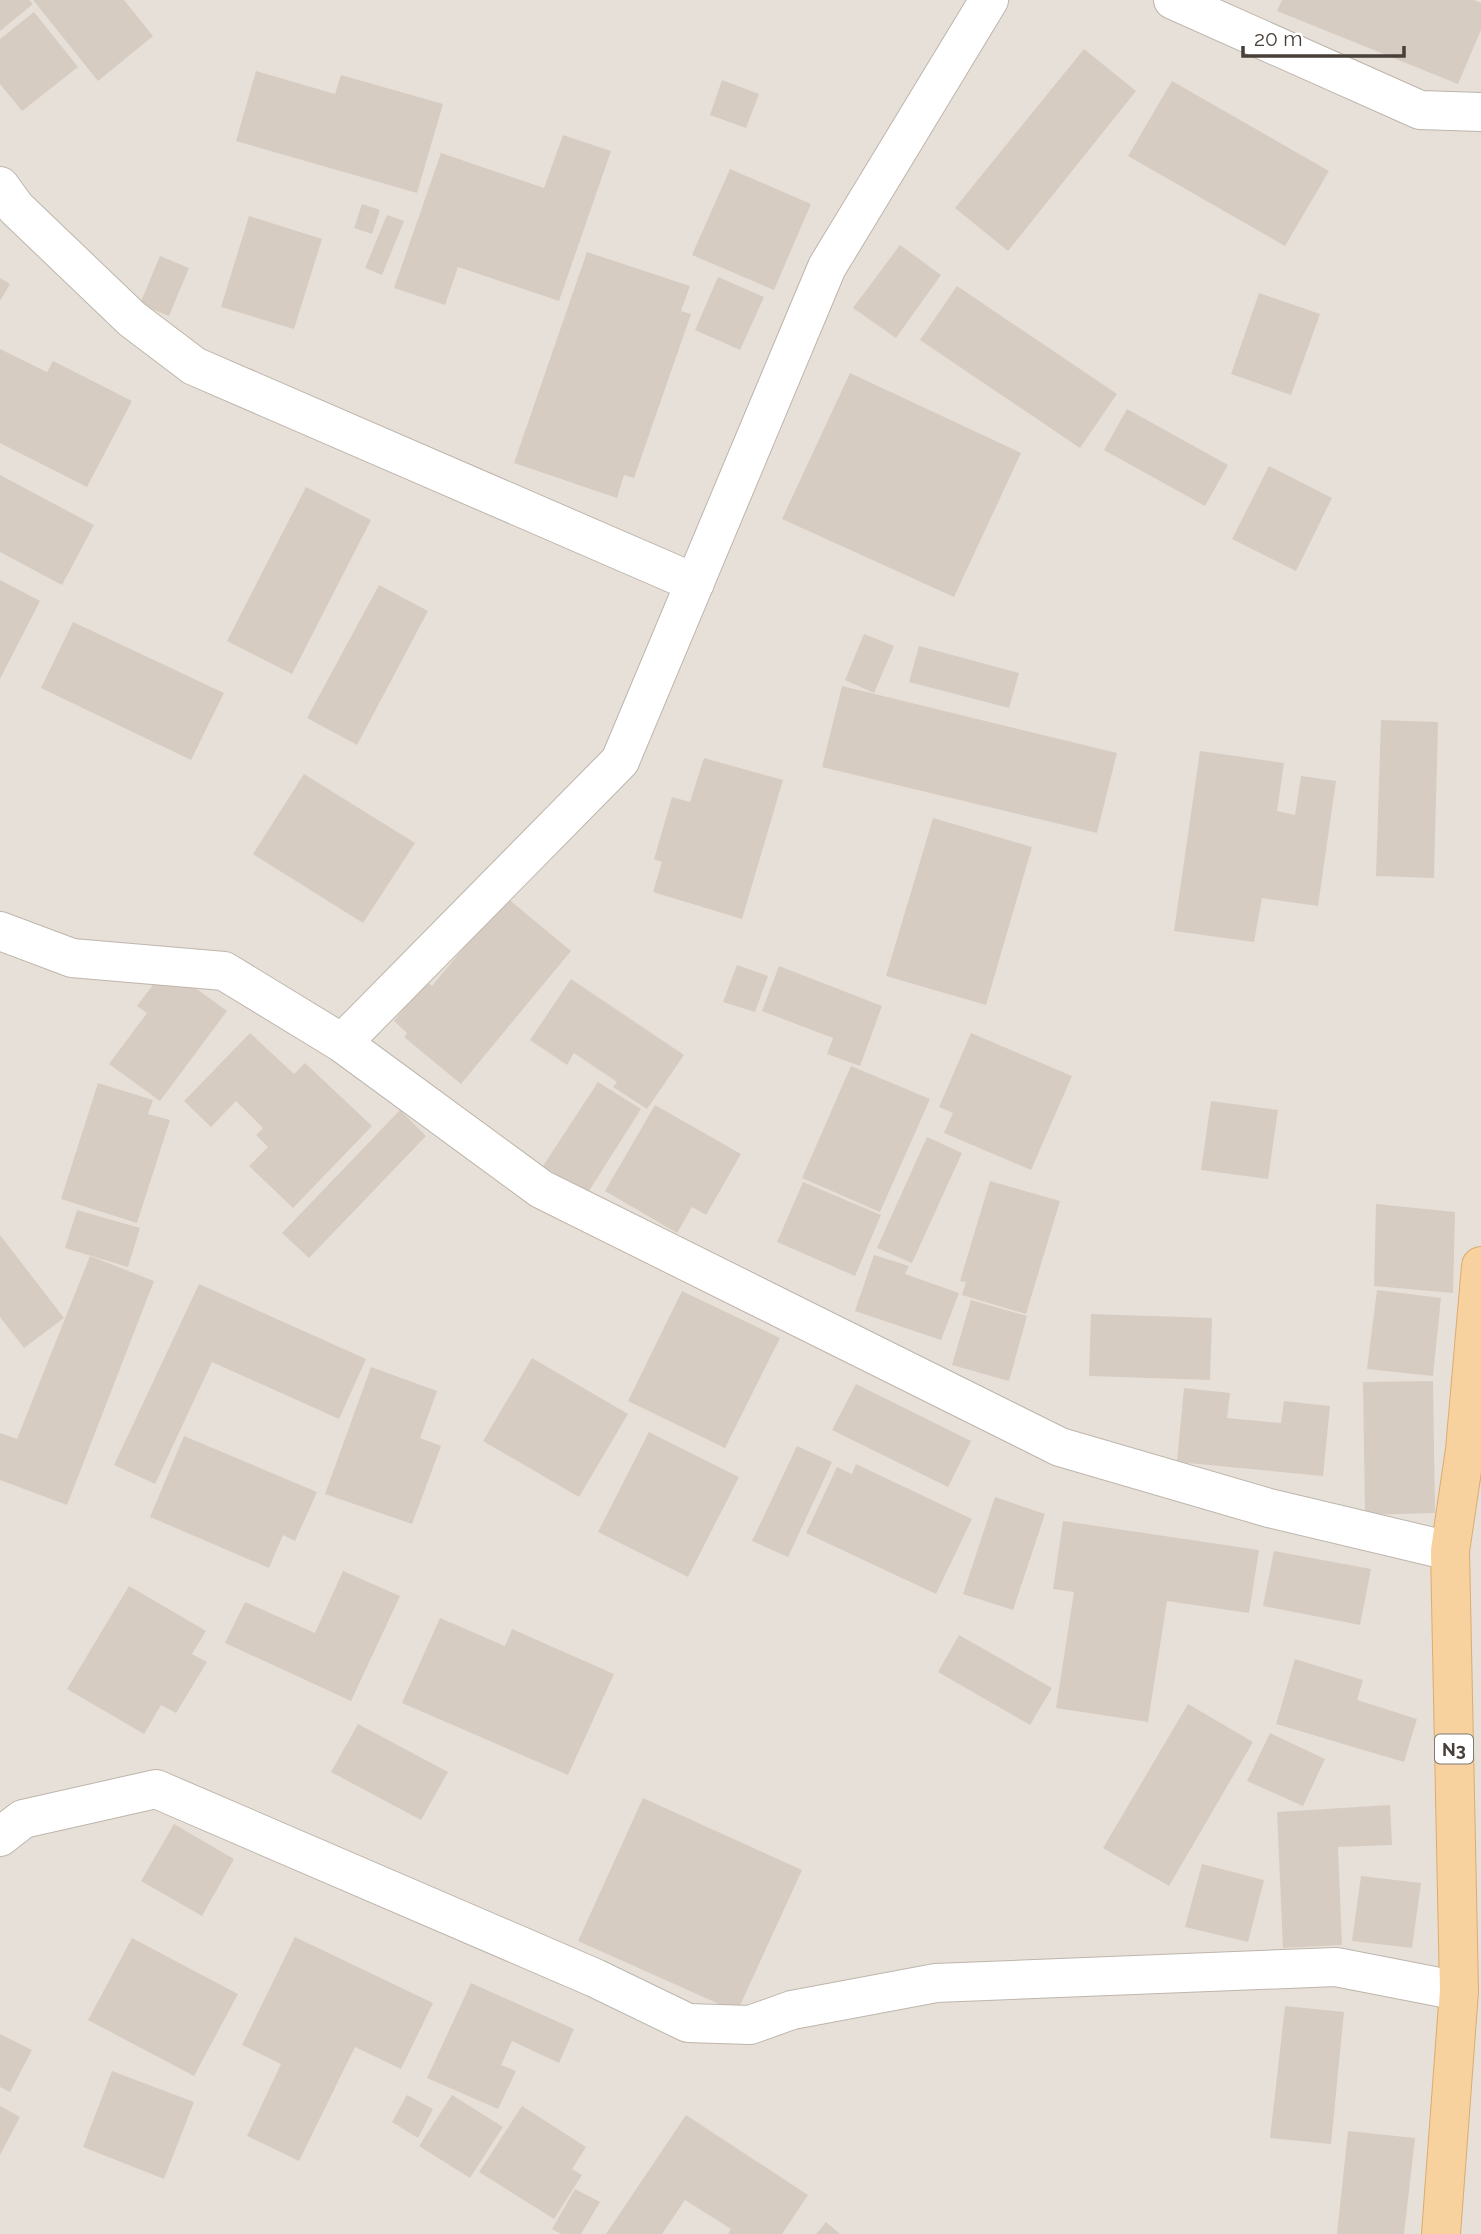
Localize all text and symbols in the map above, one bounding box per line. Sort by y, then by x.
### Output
scale bar [1243,14,1404,58]
text: 20 m [1254,26,1302,51]
road number: N3 [1435,1734,1473,1764]

